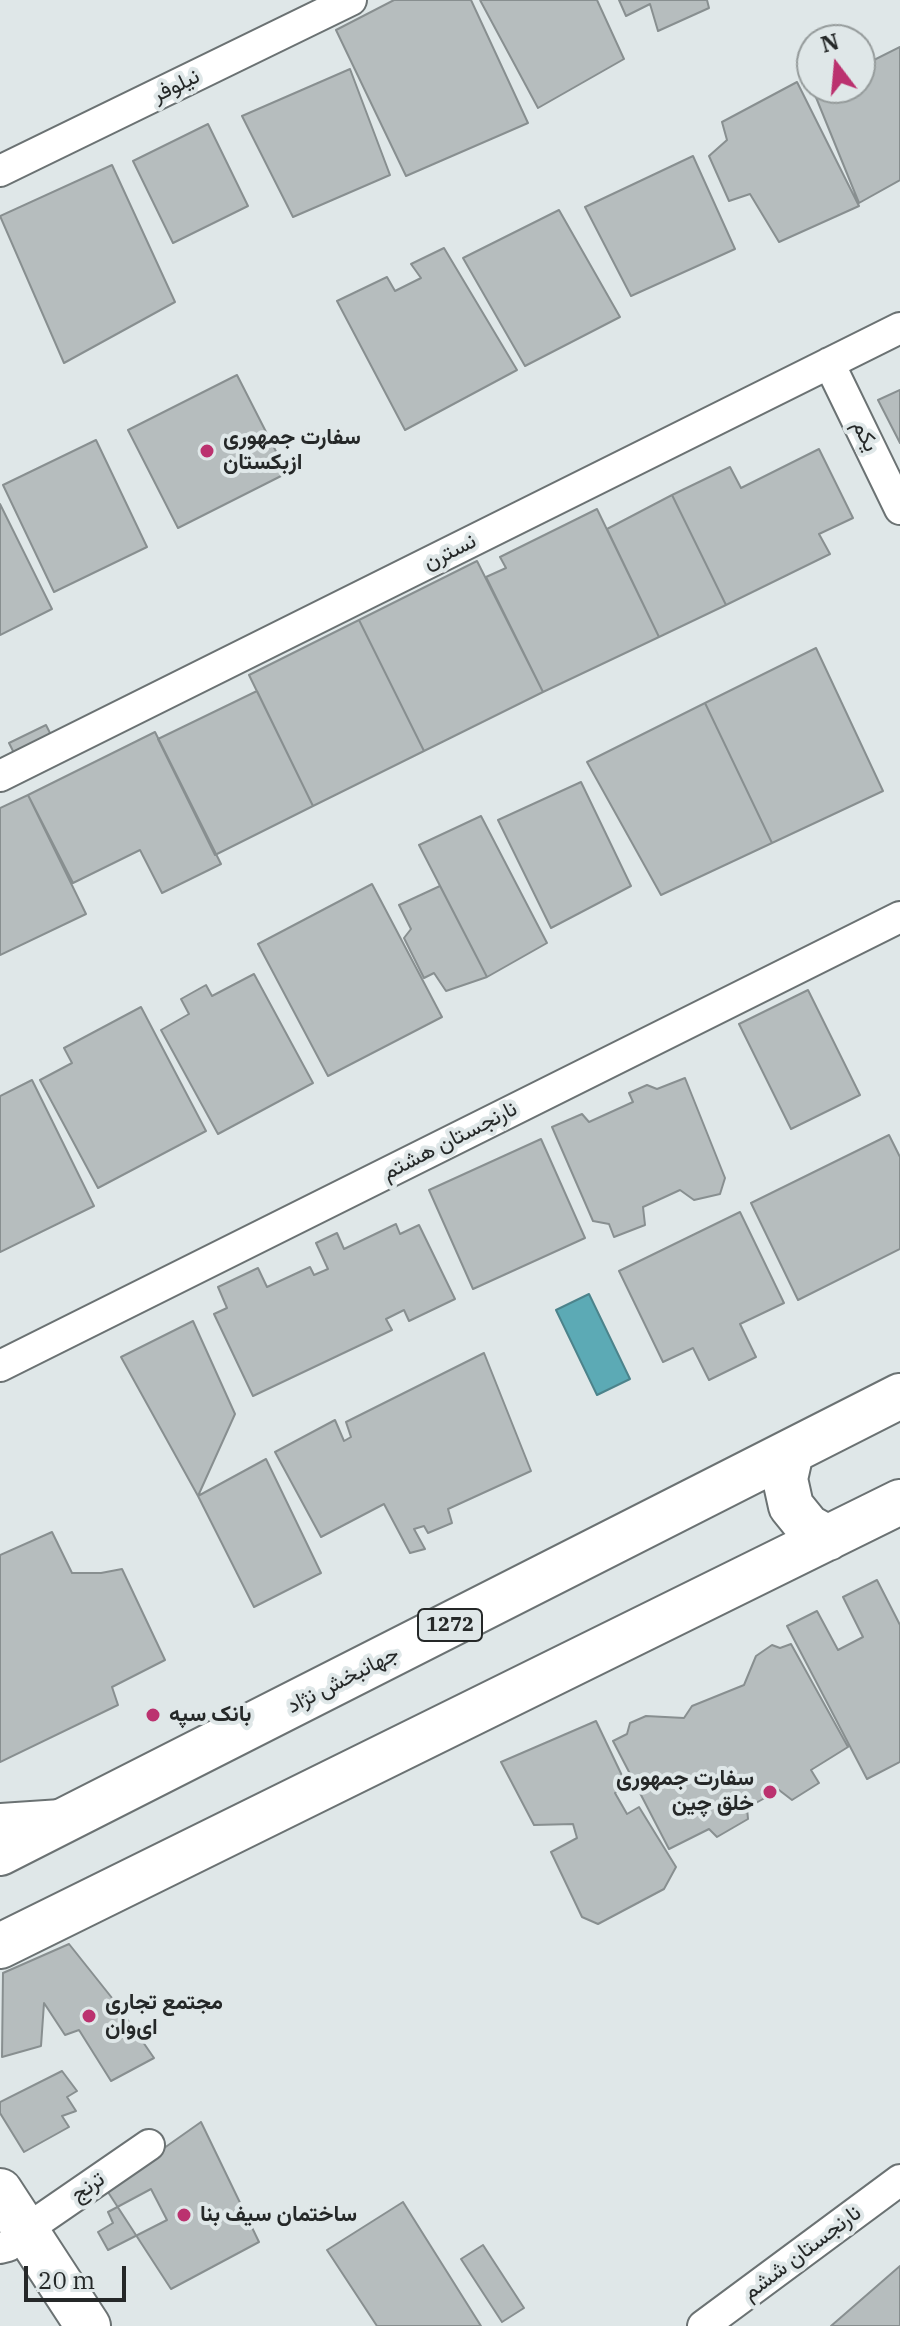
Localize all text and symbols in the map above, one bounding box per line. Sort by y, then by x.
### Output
north arrow [796,24,876,104]
text: N [817,26,842,59]
street label: نیلوفر [148,63,204,109]
street label: یکم [846,416,884,456]
place label: سفارت جمهوری ازبکستان [223,425,361,476]
marker: سفارت جمهوری ازبکستان [198,442,216,460]
street label: نسترن [419,528,481,576]
street label: نارنجستان هشتم [378,1096,522,1186]
road number: 1272 [418,1609,482,1641]
street label: جهانبخش نژاد [283,1640,403,1720]
place label: بانک سپه [169,1702,252,1728]
marker: بانک سپه [144,1706,162,1724]
place label: سفارت جمهوری خلق چین [616,1766,754,1818]
marker: سفارت جمهوری خلق چین [761,1783,779,1801]
place label: مجتمع تجاری ای‌وان [105,1990,223,2042]
marker: مجتمع تجاری ای‌وان [80,2007,98,2025]
street label: ترنج [66,2166,110,2208]
street label: نارنجستان ششم [737,2200,867,2306]
place label: ساختمان سیف بنا [200,2202,357,2228]
marker: ساختمان سیف بنا [175,2206,193,2224]
scale bar [28,2250,130,2300]
text: 20 m [38,2264,95,2296]

